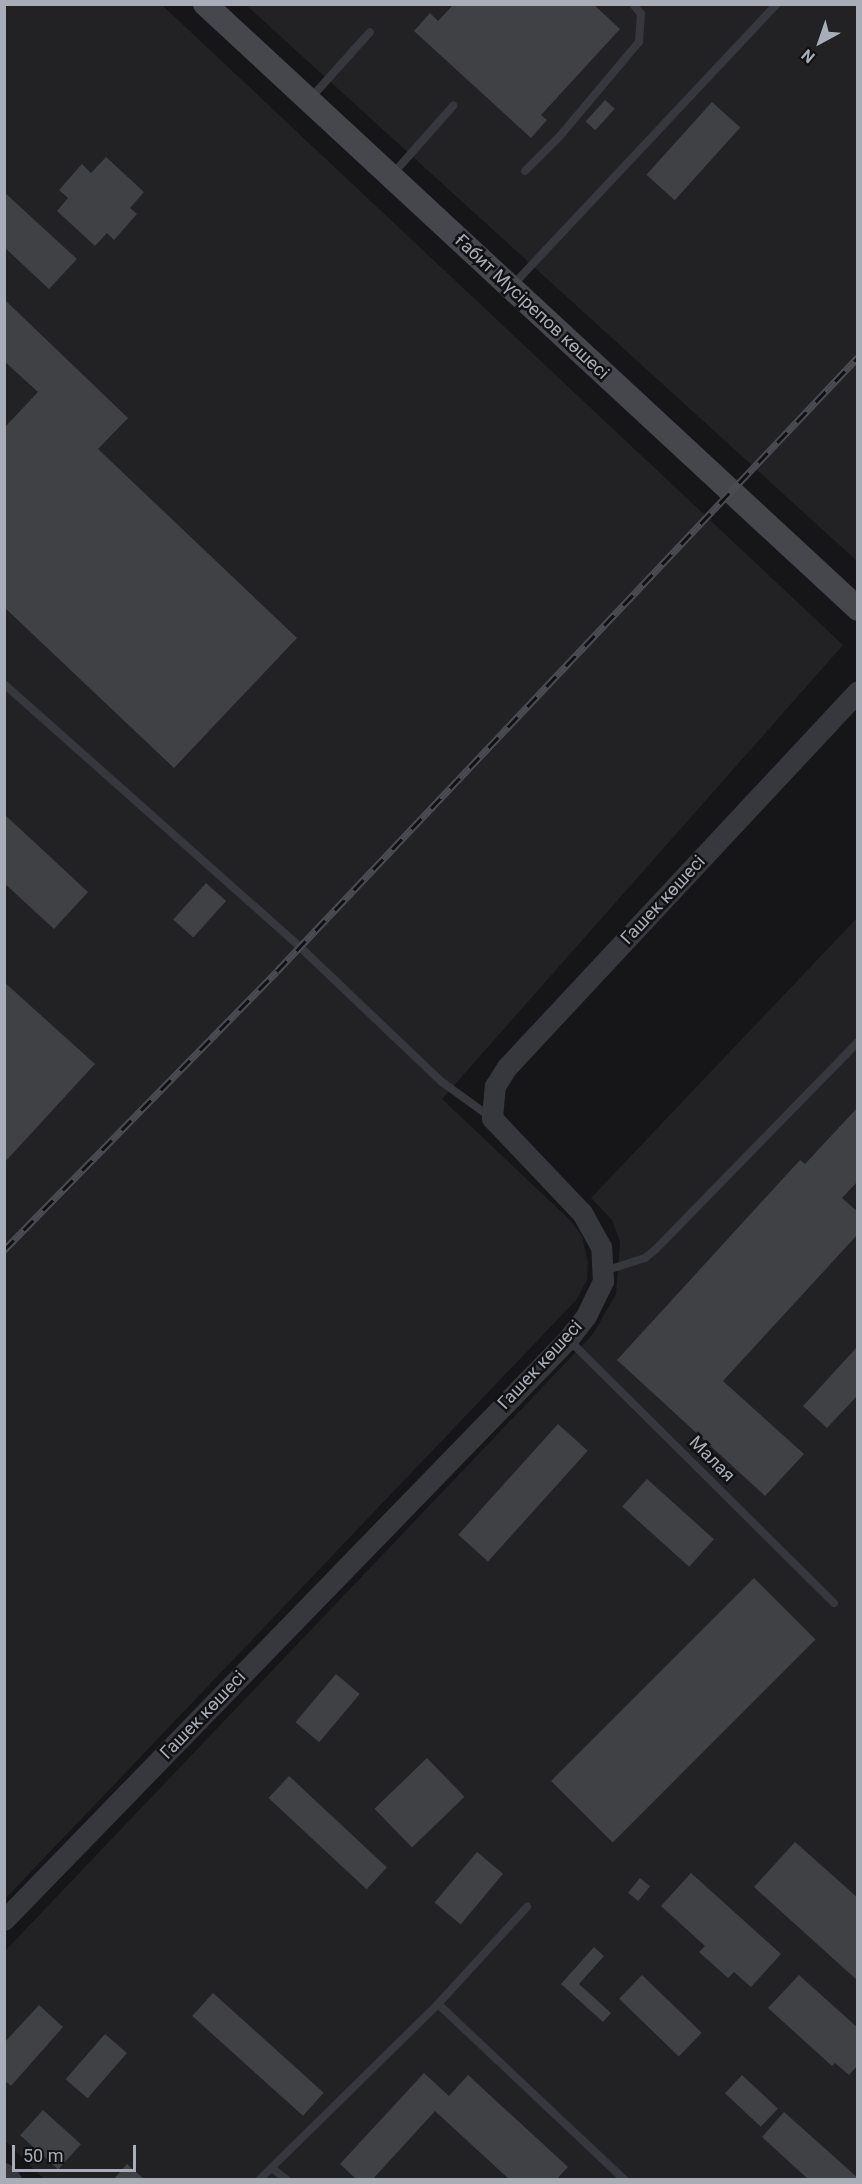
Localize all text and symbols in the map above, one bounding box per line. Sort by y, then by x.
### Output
north arrow [790,12,850,72]
text: N [798,45,819,67]
street label: Ғабит Мүсірепов көшесі [451,230,613,384]
street label: Гашек көшесі [616,851,710,949]
street label: Гашек көшесі [493,1316,587,1414]
street label: Малая [685,1432,739,1486]
street label: Гашек көшесі [156,1667,250,1763]
scale bar [15,2133,140,2171]
text: 50 m [23,2145,63,2166]

